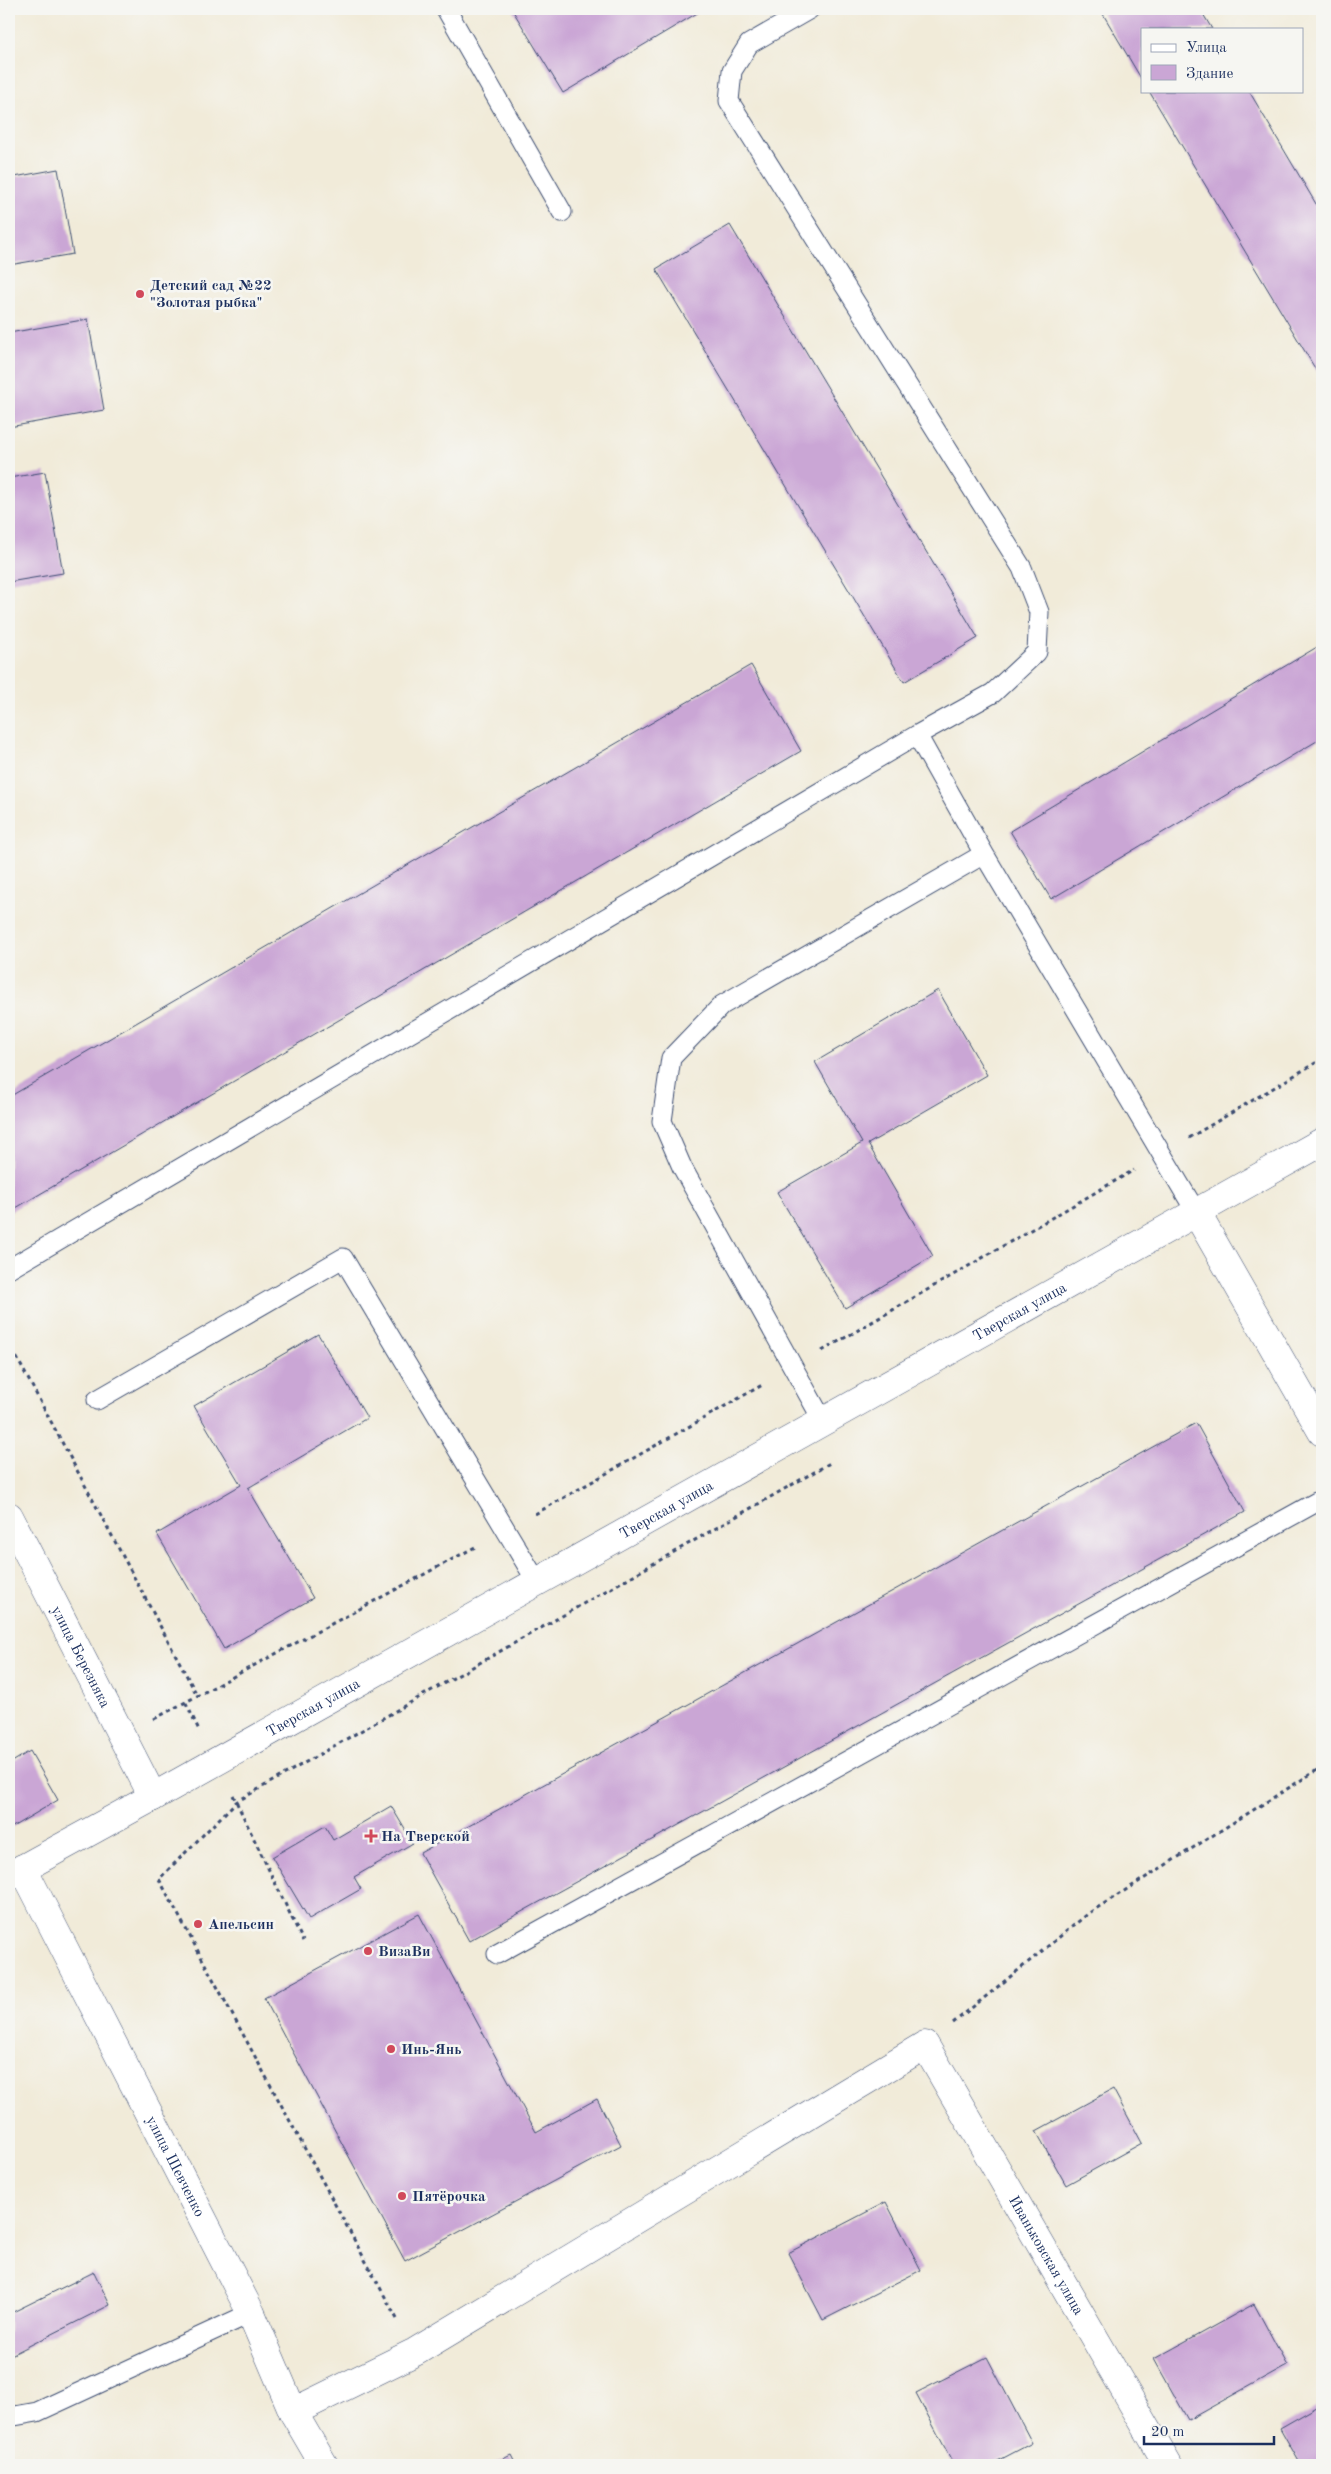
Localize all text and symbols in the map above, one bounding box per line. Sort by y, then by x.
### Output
legend [1141,28,1304,92]
text: Улица [1186,41,1227,56]
text: Здание [1186,67,1233,82]
place label: Детский сад №22 "Золотая рыбка" [150,279,272,311]
marker: Детский сад №22 "Золотая рыбка" [134,288,146,300]
street label: Тверская улица [971,1280,1070,1345]
street label: Тверская улица [618,1478,717,1543]
street label: улица Березняка [47,1604,112,1711]
street label: Тверская улица [264,1676,363,1741]
marker: На Тверской [365,1830,377,1842]
place label: На Тверской [381,1830,470,1845]
marker: Апельсин [192,1918,204,1930]
place label: Апельсин [208,1918,274,1933]
marker: ВизаВи [362,1945,374,1957]
place label: ВизаВи [378,1945,431,1960]
marker: Инь-Янь [385,2043,397,2055]
place label: Инь-Янь [401,2043,461,2058]
street label: улица Шевченко [142,2114,206,2220]
marker: Пятёрочка [396,2190,408,2202]
place label: Пятёрочка [412,2190,486,2205]
street label: Иваньковская улица [1005,2194,1086,2318]
scale bar [1144,2414,1274,2446]
text: 20 m [1151,2425,1185,2440]

